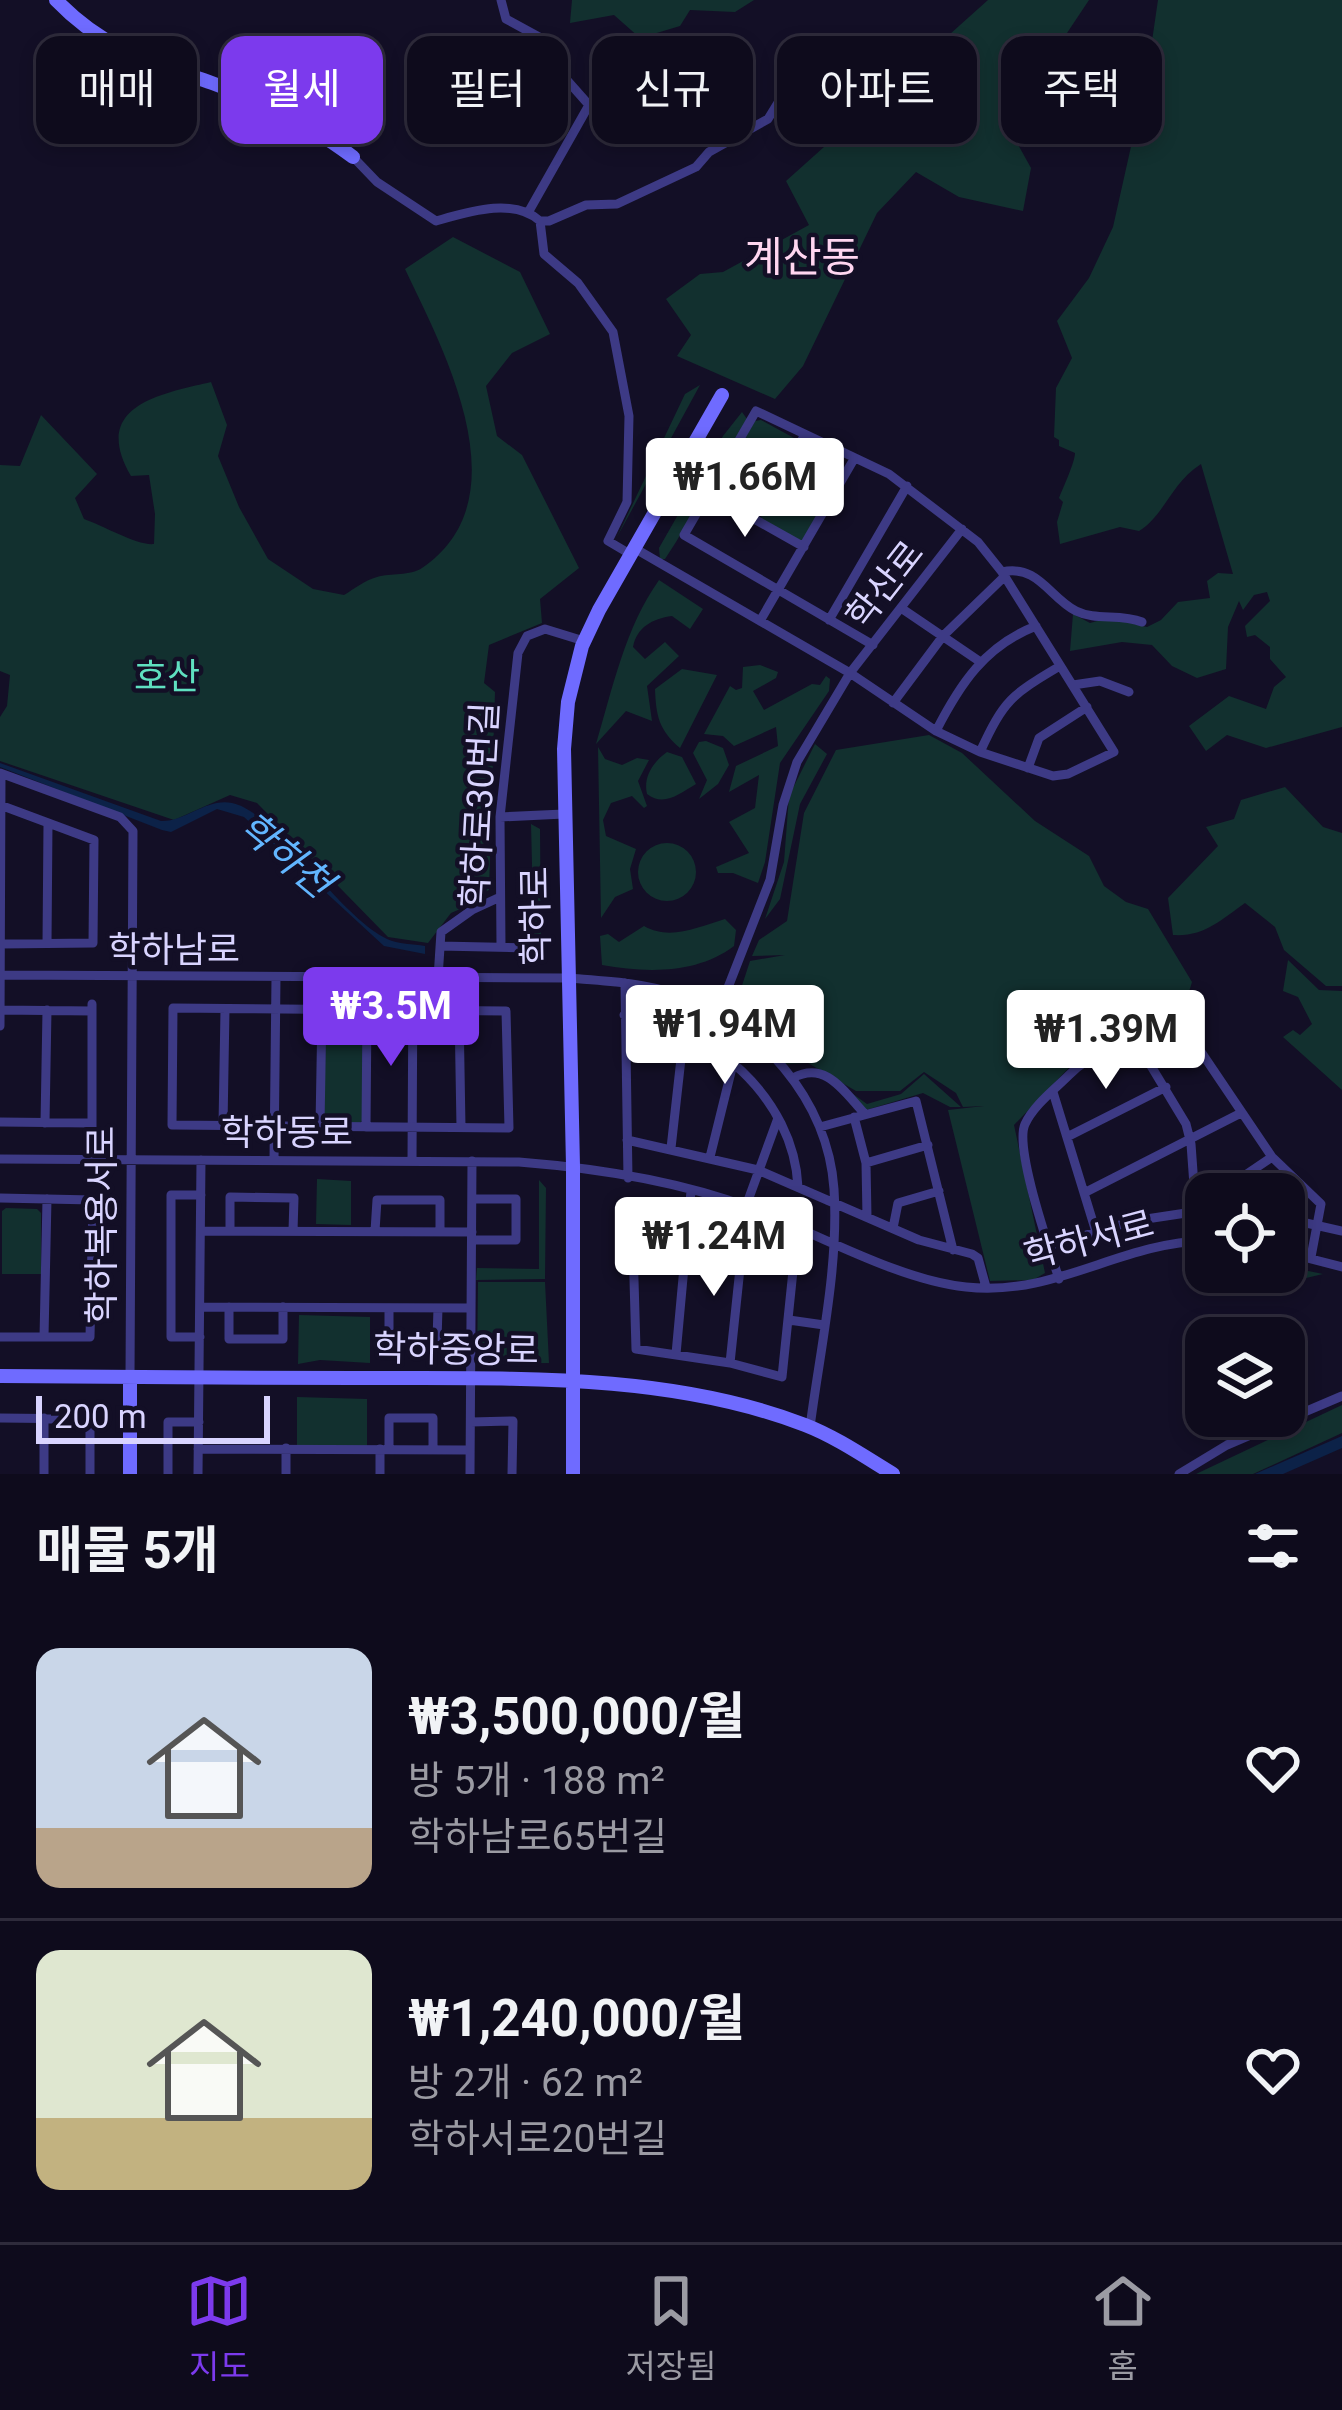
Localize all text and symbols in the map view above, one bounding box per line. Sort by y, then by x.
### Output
chip: 매매 [36,36,197,144]
chip: 월세 [221,36,383,144]
chip: 필터 [407,36,568,144]
chip: 신규 [592,36,753,144]
chip: 아파트 [777,36,977,144]
chip: 주택 [1001,36,1162,144]
district label: 계산동 [744,233,860,282]
pin: ₩1.66M [647,438,843,540]
text: ₩1.66M [673,454,817,500]
street label: 학산로 [838,533,932,637]
park label: 호산 [134,656,200,698]
street label: 학하로30번길 [454,701,506,909]
water label: 학하천 [229,803,344,910]
street label: 학하로 [514,866,558,966]
street label: 학하남로 [108,929,240,971]
pin: ₩3.5M [307,967,475,1069]
text: ₩3.5M [330,983,452,1029]
pin: ₩1.94M [627,985,823,1087]
pin: ₩1.39M [1008,990,1204,1092]
text: ₩1.94M [653,1001,797,1047]
text: ₩1.39M [1034,1006,1178,1052]
street label: 학하동로 [221,1112,353,1154]
street label: 학하복용서로 [81,1126,123,1324]
map controls [1185,1173,1305,1437]
button: locate [1185,1173,1305,1293]
pin: ₩1.24M [616,1197,812,1299]
street label: 학하서로 [1020,1203,1158,1277]
text: ₩1.24M [642,1213,786,1259]
button: layers [1185,1317,1305,1437]
street label: 학하중앙로 [373,1328,539,1372]
scale bar [36,1390,270,1443]
text: 200 m [54,1397,147,1436]
icon: filters [1240,1513,1306,1579]
text: 매물 5개 [36,1521,219,1580]
text: ₩3,500,000/월 [408,1687,745,1746]
icon: home [132,1696,276,1840]
icon: heart [1240,1735,1306,1801]
text: 방 5개 · 188 m² [408,1758,665,1804]
text: 학하남로65번길 [408,1814,667,1860]
text: ₩1,240,000/월 [408,1989,745,2048]
icon: home [132,1998,276,2142]
icon: heart [1240,2037,1306,2103]
text: 방 2개 · 62 m² [408,2060,643,2106]
text: 학하서로20번길 [408,2116,667,2162]
tab: 지도 [186,2268,252,2388]
tab: 저장됨 [625,2268,717,2388]
tab: 홈 [1090,2268,1156,2388]

